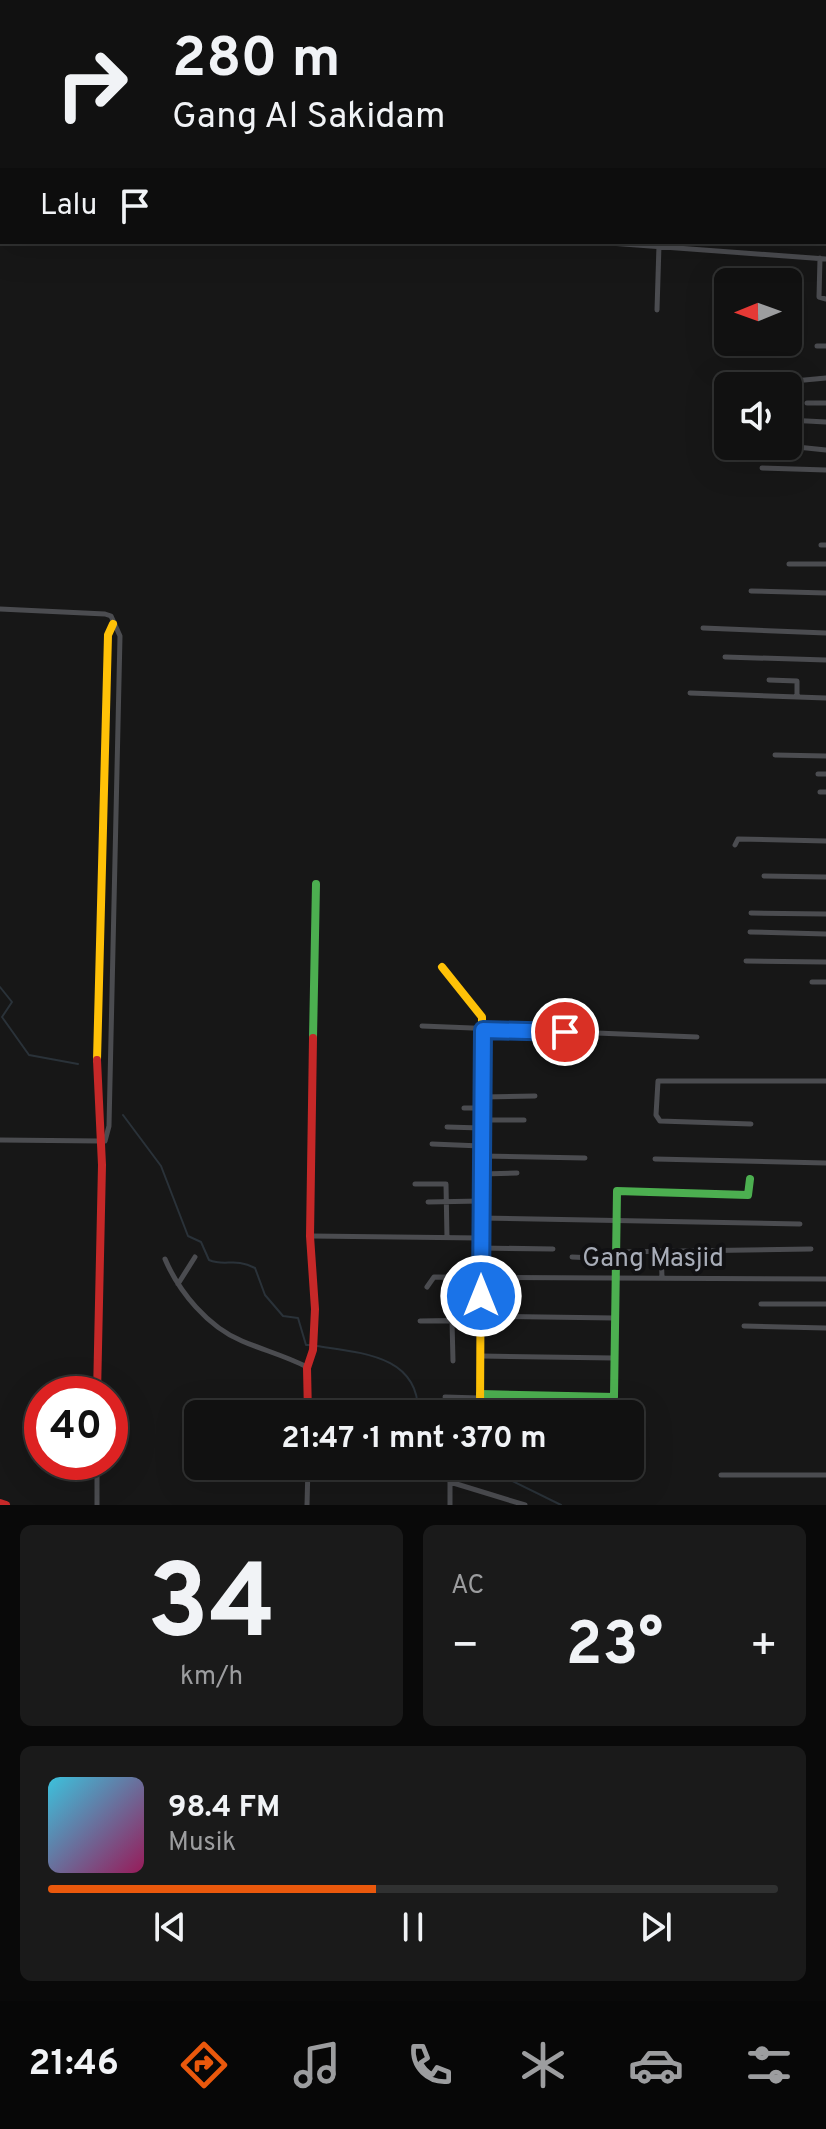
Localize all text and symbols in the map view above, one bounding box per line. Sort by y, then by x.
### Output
text: 280 m [172,26,340,96]
icon: right [40,32,144,136]
text: Gang Al Sakidam [172,95,446,141]
icon: arrive [113,184,157,228]
text: Lalu [40,188,97,225]
north arrow [714,268,802,356]
map controls [714,268,802,460]
button: sound [714,372,802,460]
pin [531,998,599,1066]
icon: arrive [543,1010,587,1054]
street label: Gang Masjid [582,1243,724,1276]
position arrow [439,1254,523,1338]
speed limit sign: 40 [24,1376,128,1480]
text: 21:47 · 1 mnt · 370 m [281,1421,547,1458]
text: 34 [147,1543,276,1675]
text: AC [451,1570,484,1603]
text: 23° [566,1610,663,1686]
text: − [451,1620,479,1676]
text: + [750,1620,778,1676]
text: km/h [180,1661,243,1694]
text: 98.4 FM [168,1790,280,1827]
text: Musik [168,1827,236,1860]
icon: previous [148,1905,192,1949]
icon: pause [391,1905,435,1949]
icon: next [634,1905,678,1949]
icon: directions [176,2037,232,2093]
icon: music [289,2037,345,2093]
icon: phone [402,2037,458,2093]
icon: climate [515,2037,571,2093]
icon: car [628,2037,684,2093]
icon: filters [741,2037,797,2093]
text: 21:46 [29,2042,119,2088]

